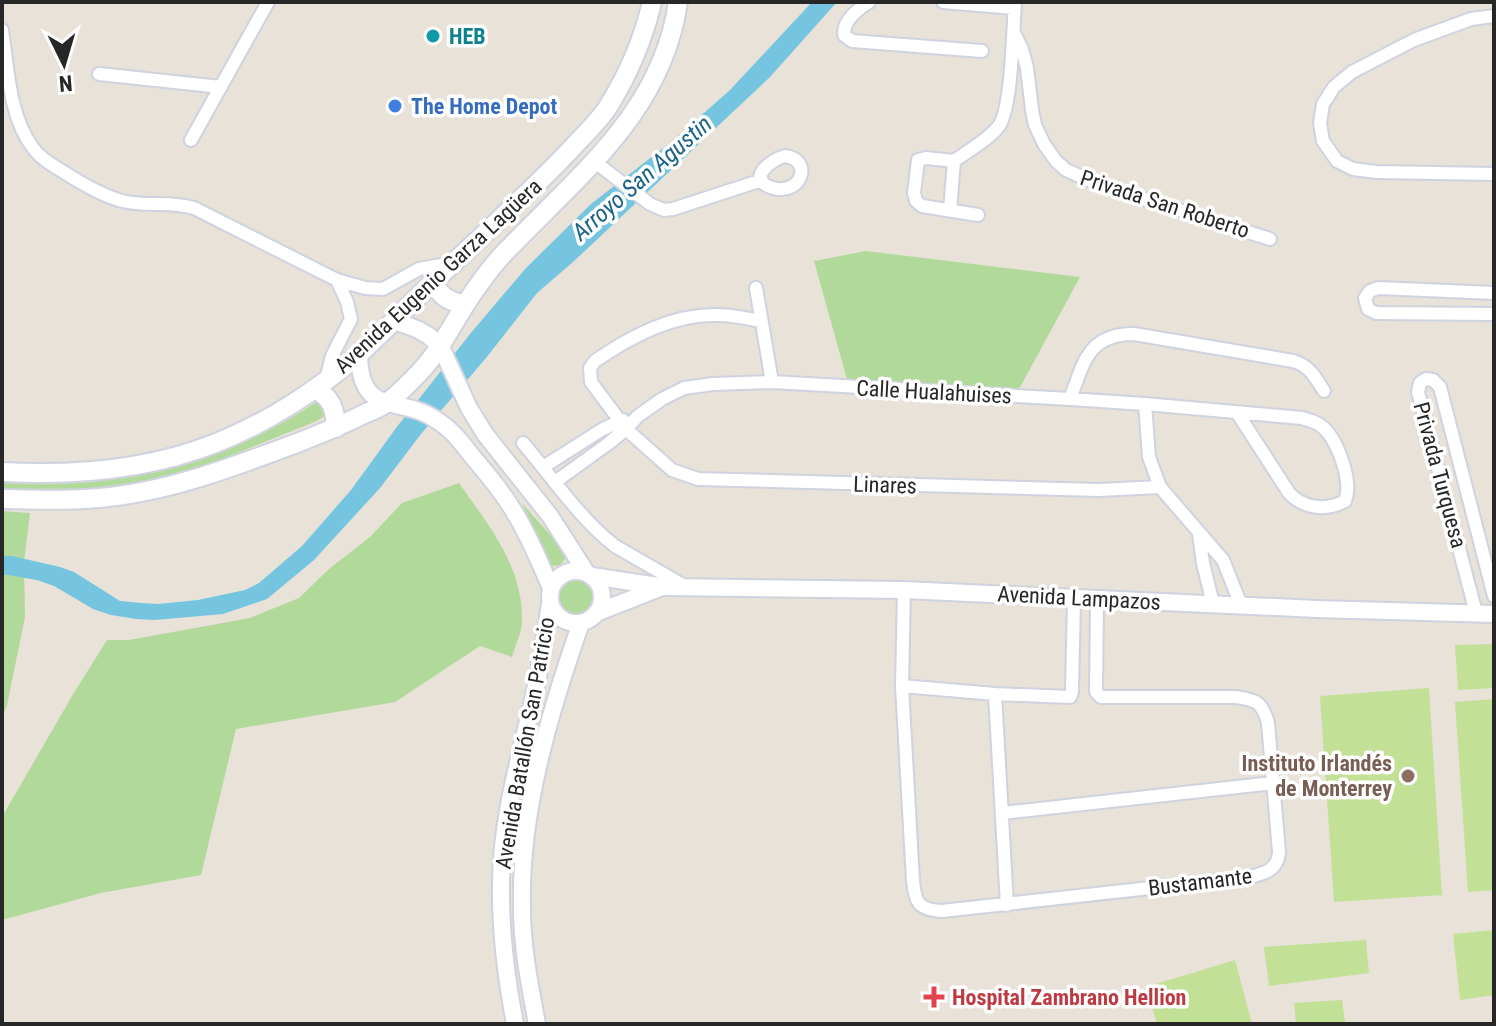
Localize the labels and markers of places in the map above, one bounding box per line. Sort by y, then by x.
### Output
place label: HEB [449,24,486,49]
marker: HEB [424,27,442,45]
place label: The Home Depot [411,94,558,119]
marker: The Home Depot [386,97,404,115]
place label: Instituto Irlandés de Monterrey [1242,751,1392,801]
marker: Instituto Irlandés de Monterrey [1399,767,1417,785]
place label: Hospital Zambrano Hellion [952,985,1186,1010]
marker: Hospital Zambrano Hellion [923,986,945,1008]

